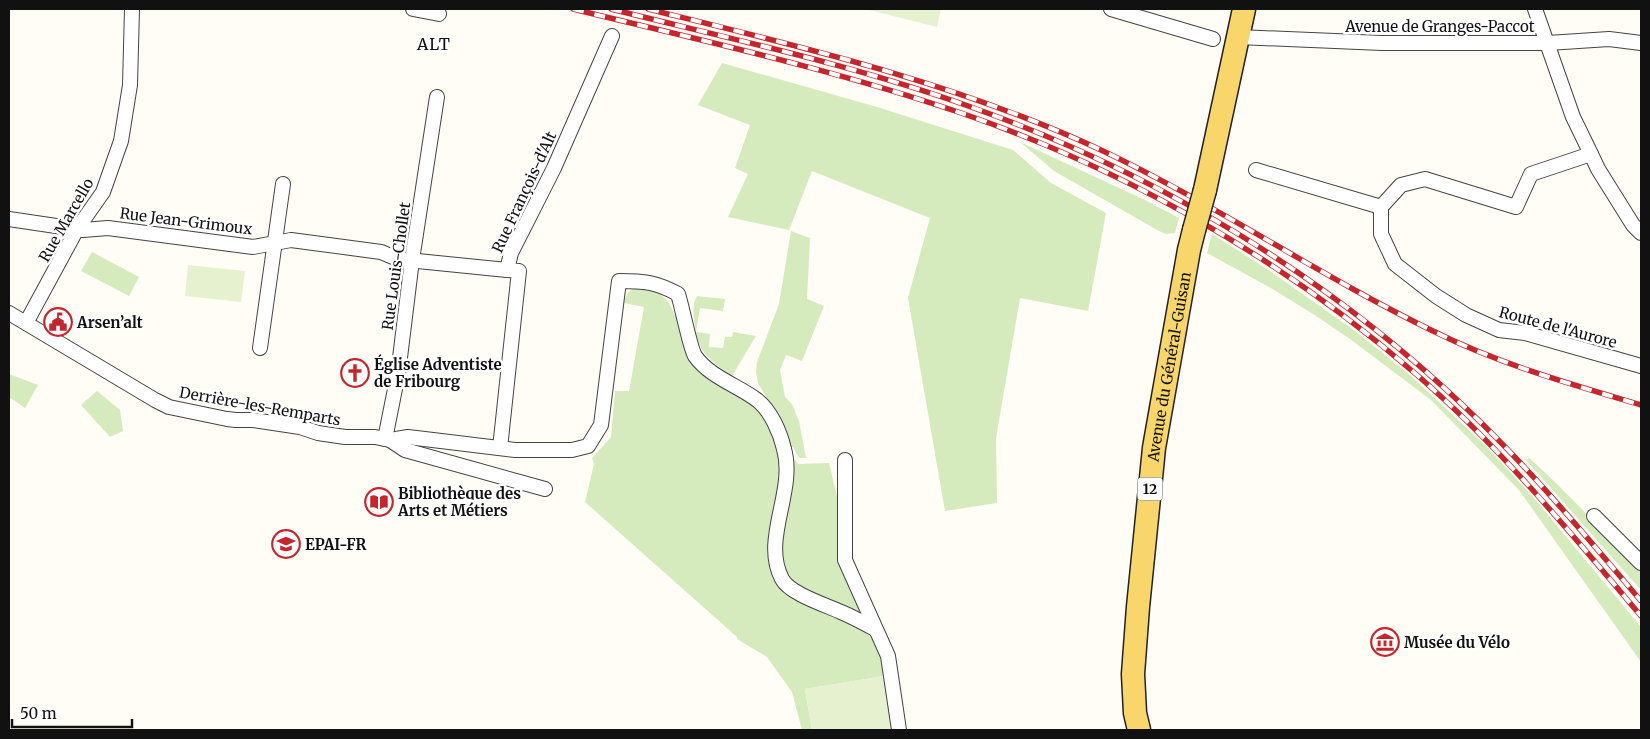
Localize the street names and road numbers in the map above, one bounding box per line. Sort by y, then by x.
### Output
street label: Avenue de Granges-Paccot [1344,17,1535,36]
street label: Rue François-d'Alt [488,128,561,256]
street label: Rue Marcello [34,175,98,265]
street label: Rue Louis-Chollet [378,201,414,331]
street label: Rue Jean-Grimoux [119,203,253,239]
street label: Avenue du Général-Guisan [1143,270,1194,464]
street label: Route de l'Aurore [1497,302,1619,352]
street label: Derrière-les-Remparts [178,382,342,430]
road number: 12 [1138,478,1162,500]

